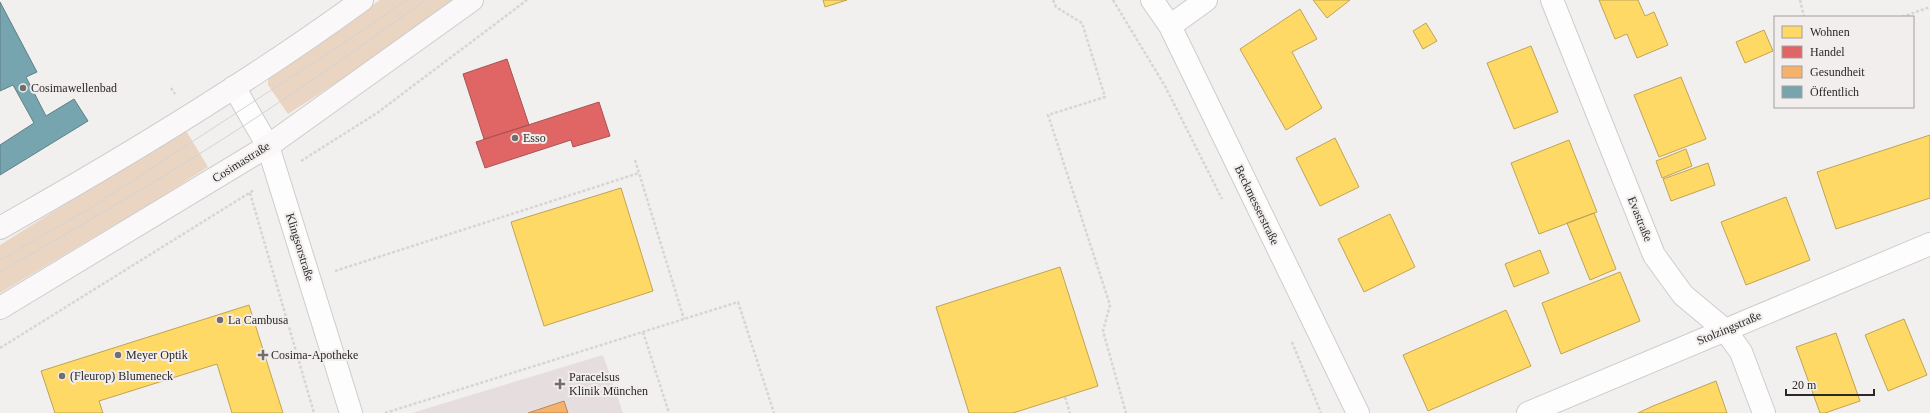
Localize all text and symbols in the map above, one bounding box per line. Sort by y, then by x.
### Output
legend [1774,16,1914,108]
text: Wohnen [1810,25,1850,39]
text: Handel [1810,45,1845,59]
text: Gesundheit [1810,65,1865,79]
place label: Cosimawellenbad [31,81,117,95]
marker: Cosimawellenbad [18,83,28,93]
text: Öffentlich [1810,85,1859,99]
place label: Esso [523,131,546,145]
marker: Esso [510,133,520,143]
street label: Cosimastraße [210,139,272,185]
street label: Beckmesserstraße [1232,163,1282,247]
street label: Evastraße [1625,194,1655,244]
street label: Klingsorstraße [283,211,317,283]
street label: Stolzingstraße [1695,308,1763,348]
place label: La Cambusa [228,313,289,327]
marker: La Cambusa [215,315,225,325]
place label: Meyer Optik [126,348,188,362]
place label: Cosima-Apotheke [271,348,358,362]
marker: Meyer Optik [113,350,123,360]
marker: Cosima-Apotheke [258,350,268,360]
place label: (Fleurop) Blumeneck [70,369,173,383]
place label: Paracelsus Klinik München [569,370,648,398]
marker: (Fleurop) Blumeneck [57,371,67,381]
scale bar [1786,371,1874,397]
marker: Paracelsus Klinik München [554,378,566,390]
text: 20 m [1792,378,1817,392]

